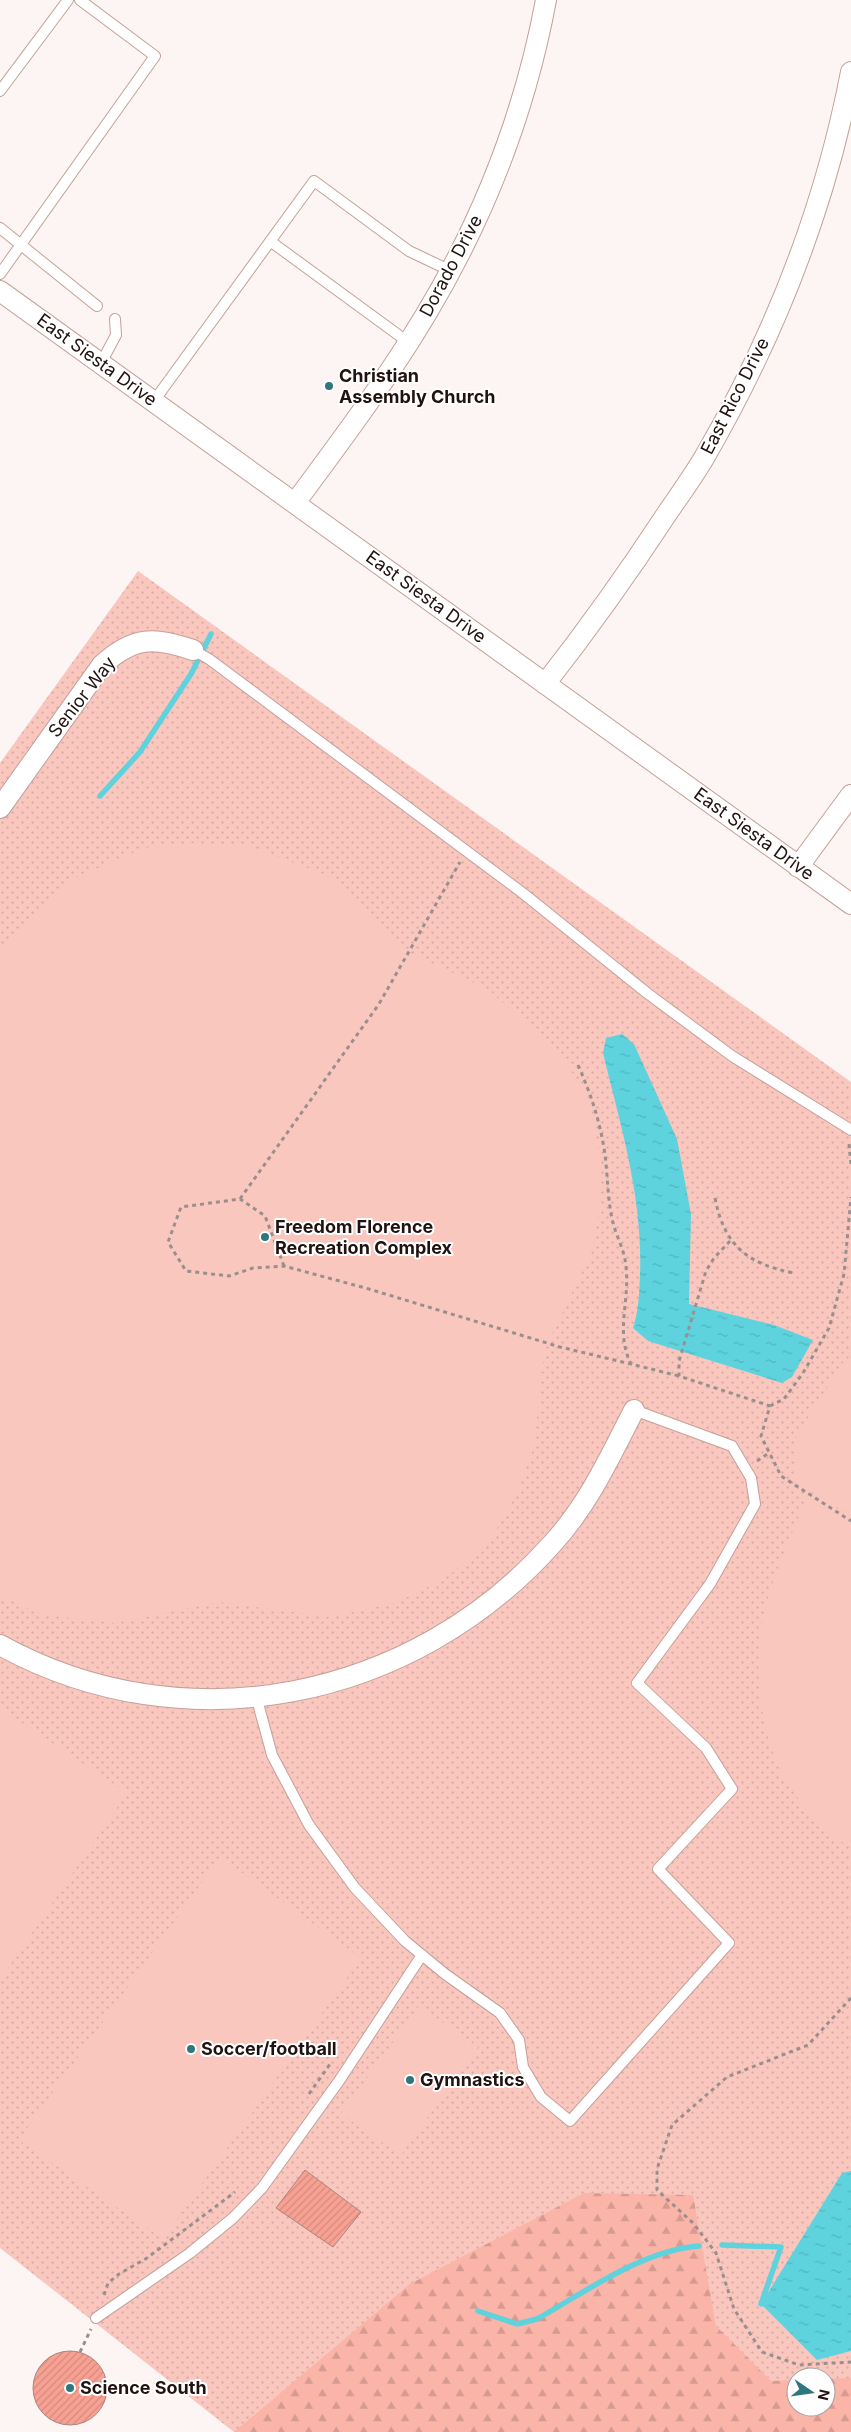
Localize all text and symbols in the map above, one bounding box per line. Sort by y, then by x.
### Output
street label: Dorado Drive [415,211,486,320]
street label: East Siesta Drive [33,309,161,410]
street label: East Rico Drive [696,334,773,458]
place label: Christian Assembly Church [339,365,495,407]
marker: Christian Assembly Church [323,380,335,392]
street label: East Siesta Drive [362,546,490,647]
street label: Senior Way [44,652,120,741]
street label: East Siesta Drive [690,783,818,884]
place label: Freedom Florence Recreation Complex [275,1216,453,1258]
marker: Freedom Florence Recreation Complex [259,1231,271,1243]
place label: Soccer/football [201,2038,337,2059]
marker: Soccer/football [185,2043,197,2055]
place label: Gymnastics [420,2069,525,2090]
marker: Gymnastics [404,2074,416,2086]
north arrow [786,2367,836,2417]
place label: Science South [80,2377,207,2398]
marker: Science South [64,2382,76,2394]
text: N [815,2388,834,2402]

